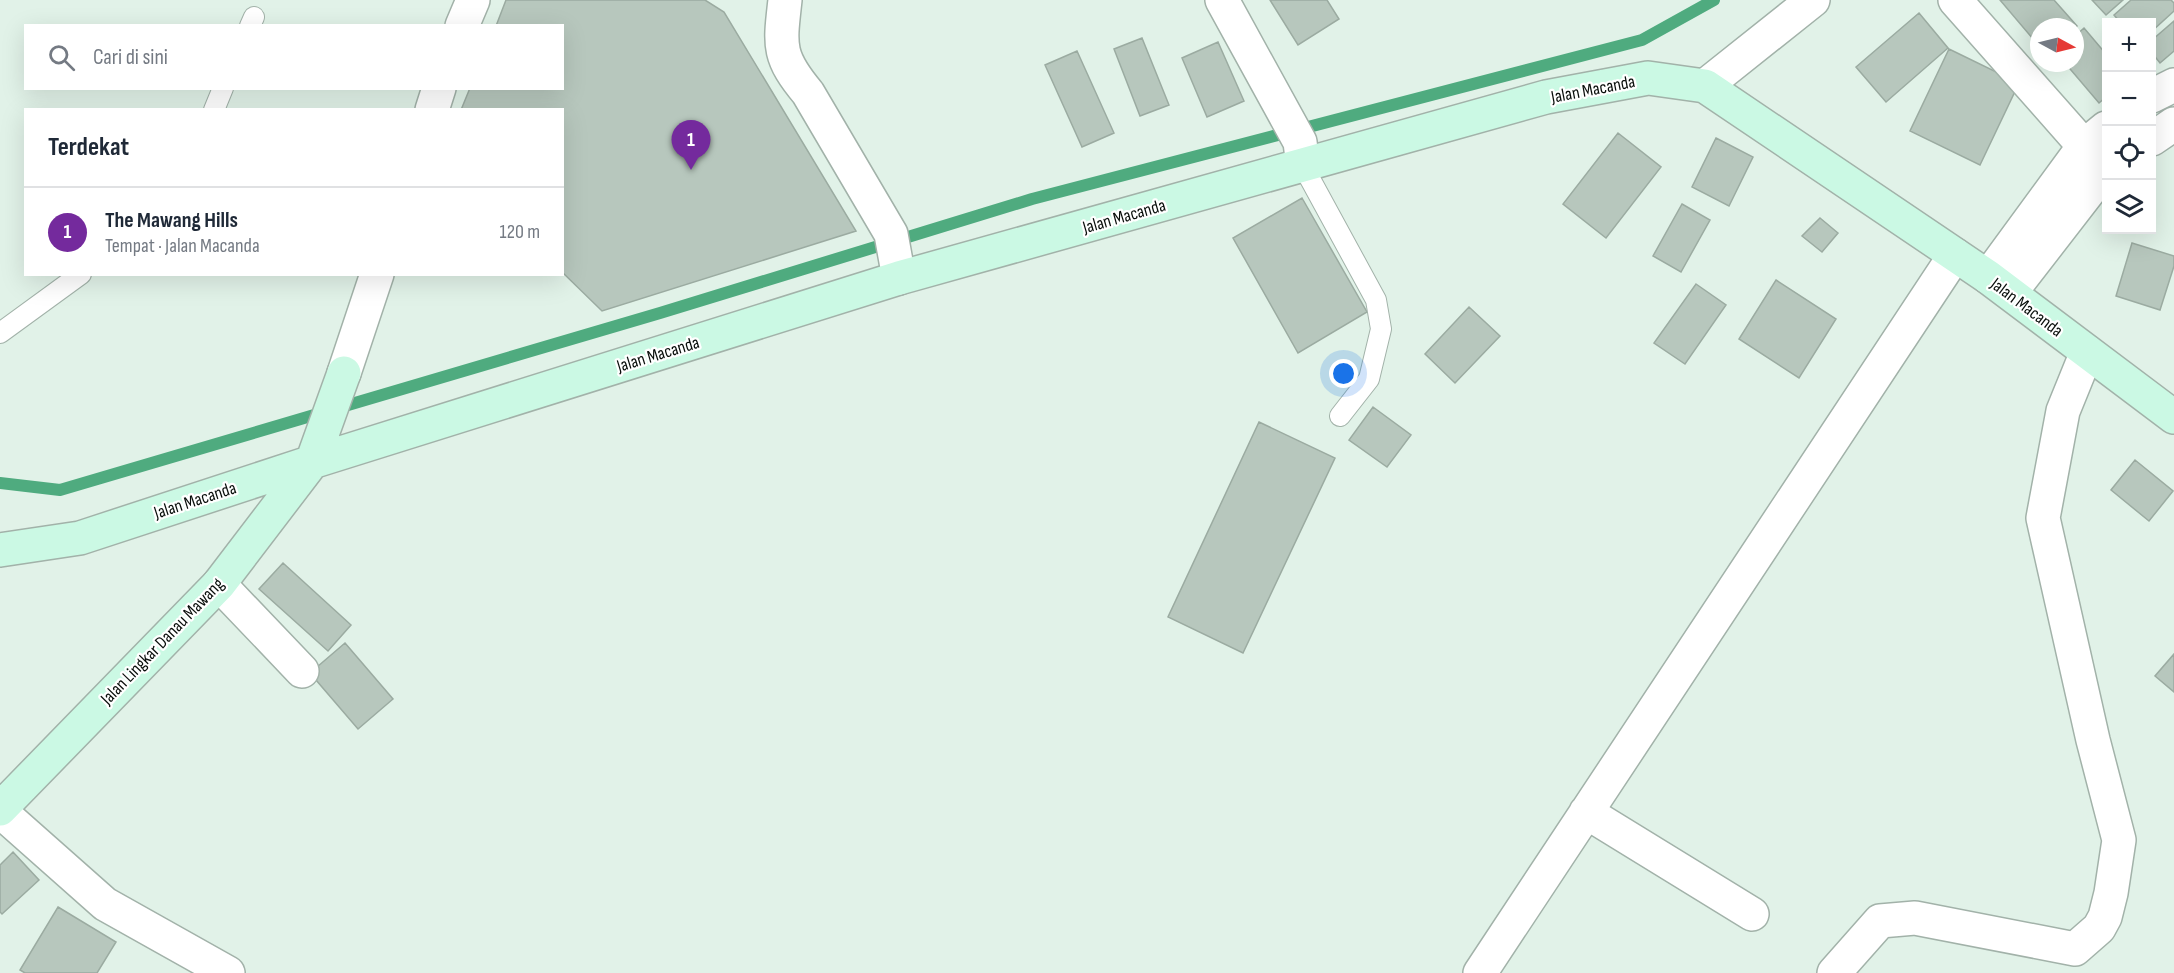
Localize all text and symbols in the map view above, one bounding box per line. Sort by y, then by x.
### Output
north arrow [2030,18,2084,72]
map controls [2102,18,2156,234]
button: + [2102,18,2156,72]
search box [24,24,564,90]
icon: search [45,41,78,74]
text: Cari di sini [93,44,168,71]
street label: Jalan Macanda [1548,71,1637,108]
button: − [2102,72,2156,126]
pin: 1 [672,120,710,170]
button: locate [2102,126,2156,180]
text: Terdekat [48,132,129,163]
button: layers [2102,180,2156,234]
street label: Jalan Macanda [1079,195,1168,239]
text: The Mawang Hills [105,207,238,234]
text: 1 [64,220,71,244]
text: 120 m [500,220,540,244]
text: Tempat · Jalan Macanda [105,234,260,258]
street label: Jalan Macanda [1986,273,2067,341]
street label: Jalan Macanda [613,332,702,377]
your location [1329,359,1358,388]
street label: Jalan Macanda [150,477,239,524]
street label: Jalan Lingkar Danau Mawang [96,574,228,710]

